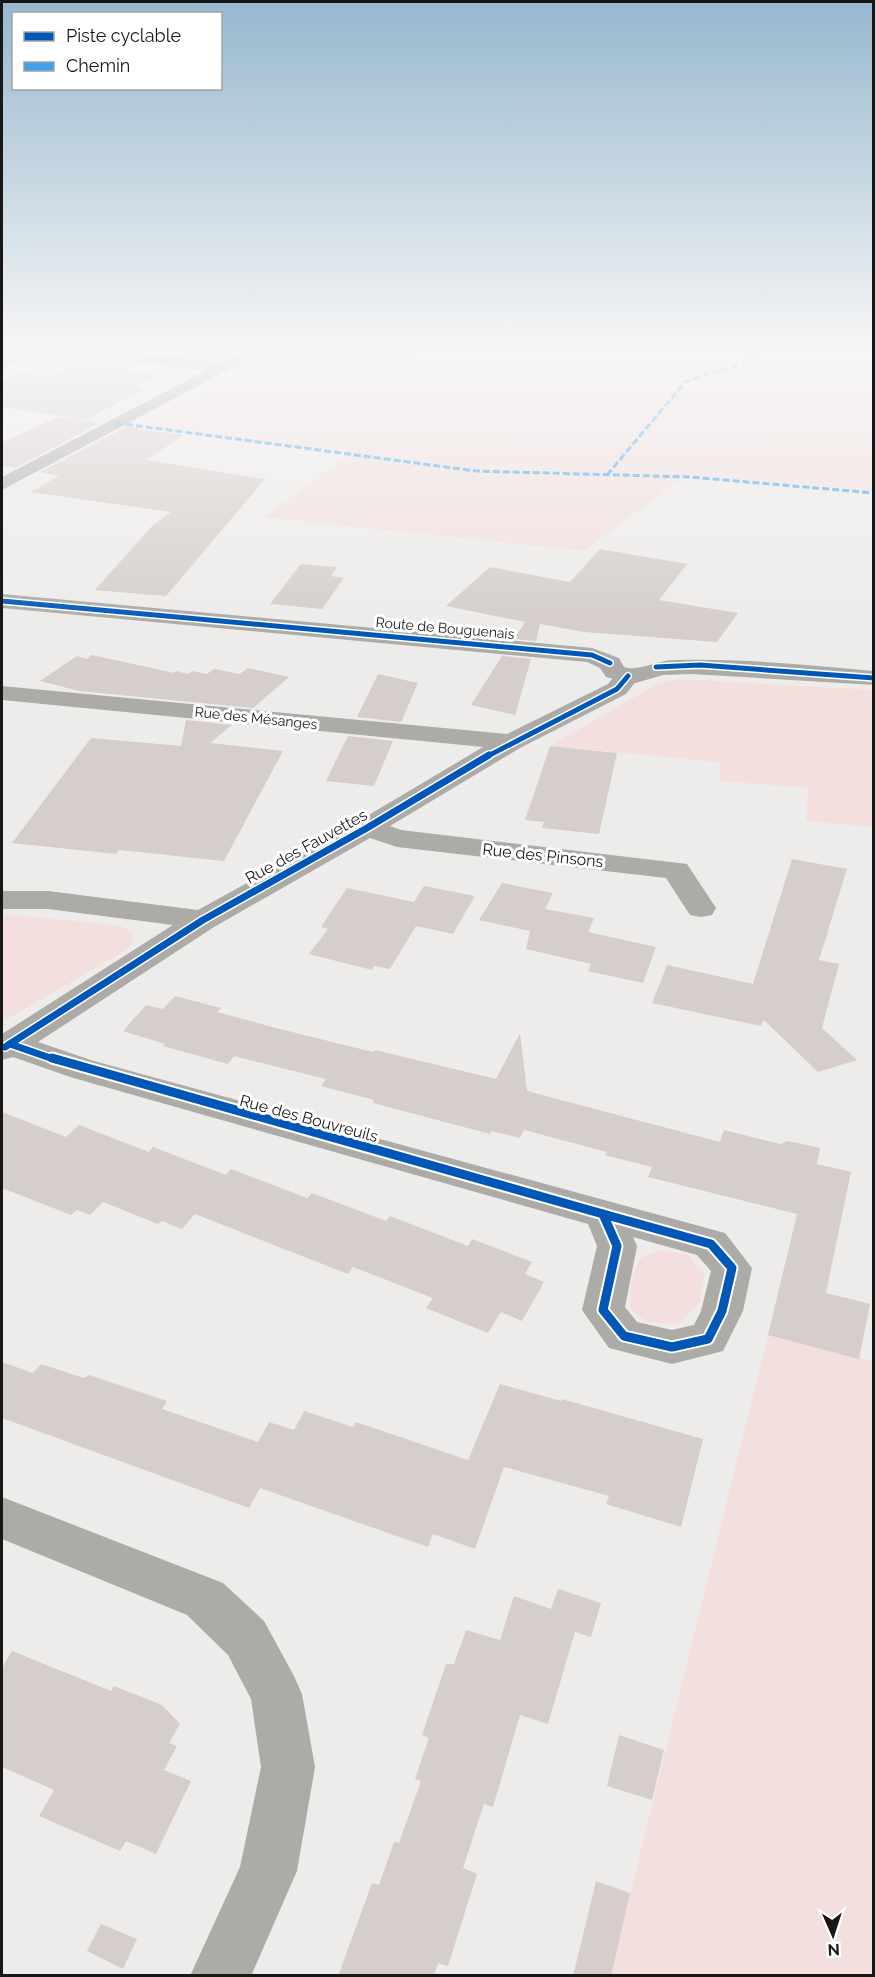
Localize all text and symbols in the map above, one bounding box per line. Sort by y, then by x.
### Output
legend [12,12,222,90]
text: Piste cyclable [66,25,182,46]
text: Chemin [66,55,130,76]
street label: Route de Bouguenais [375,614,515,642]
street label: Rue des Mésanges [194,704,318,732]
street label: Rue des Fauvettes [242,805,371,888]
street label: Rue des Pinsons [482,840,605,871]
street label: Rue des Bouvreuils [238,1091,380,1146]
north arrow [803,1905,863,1965]
text: N [827,1940,840,1959]

